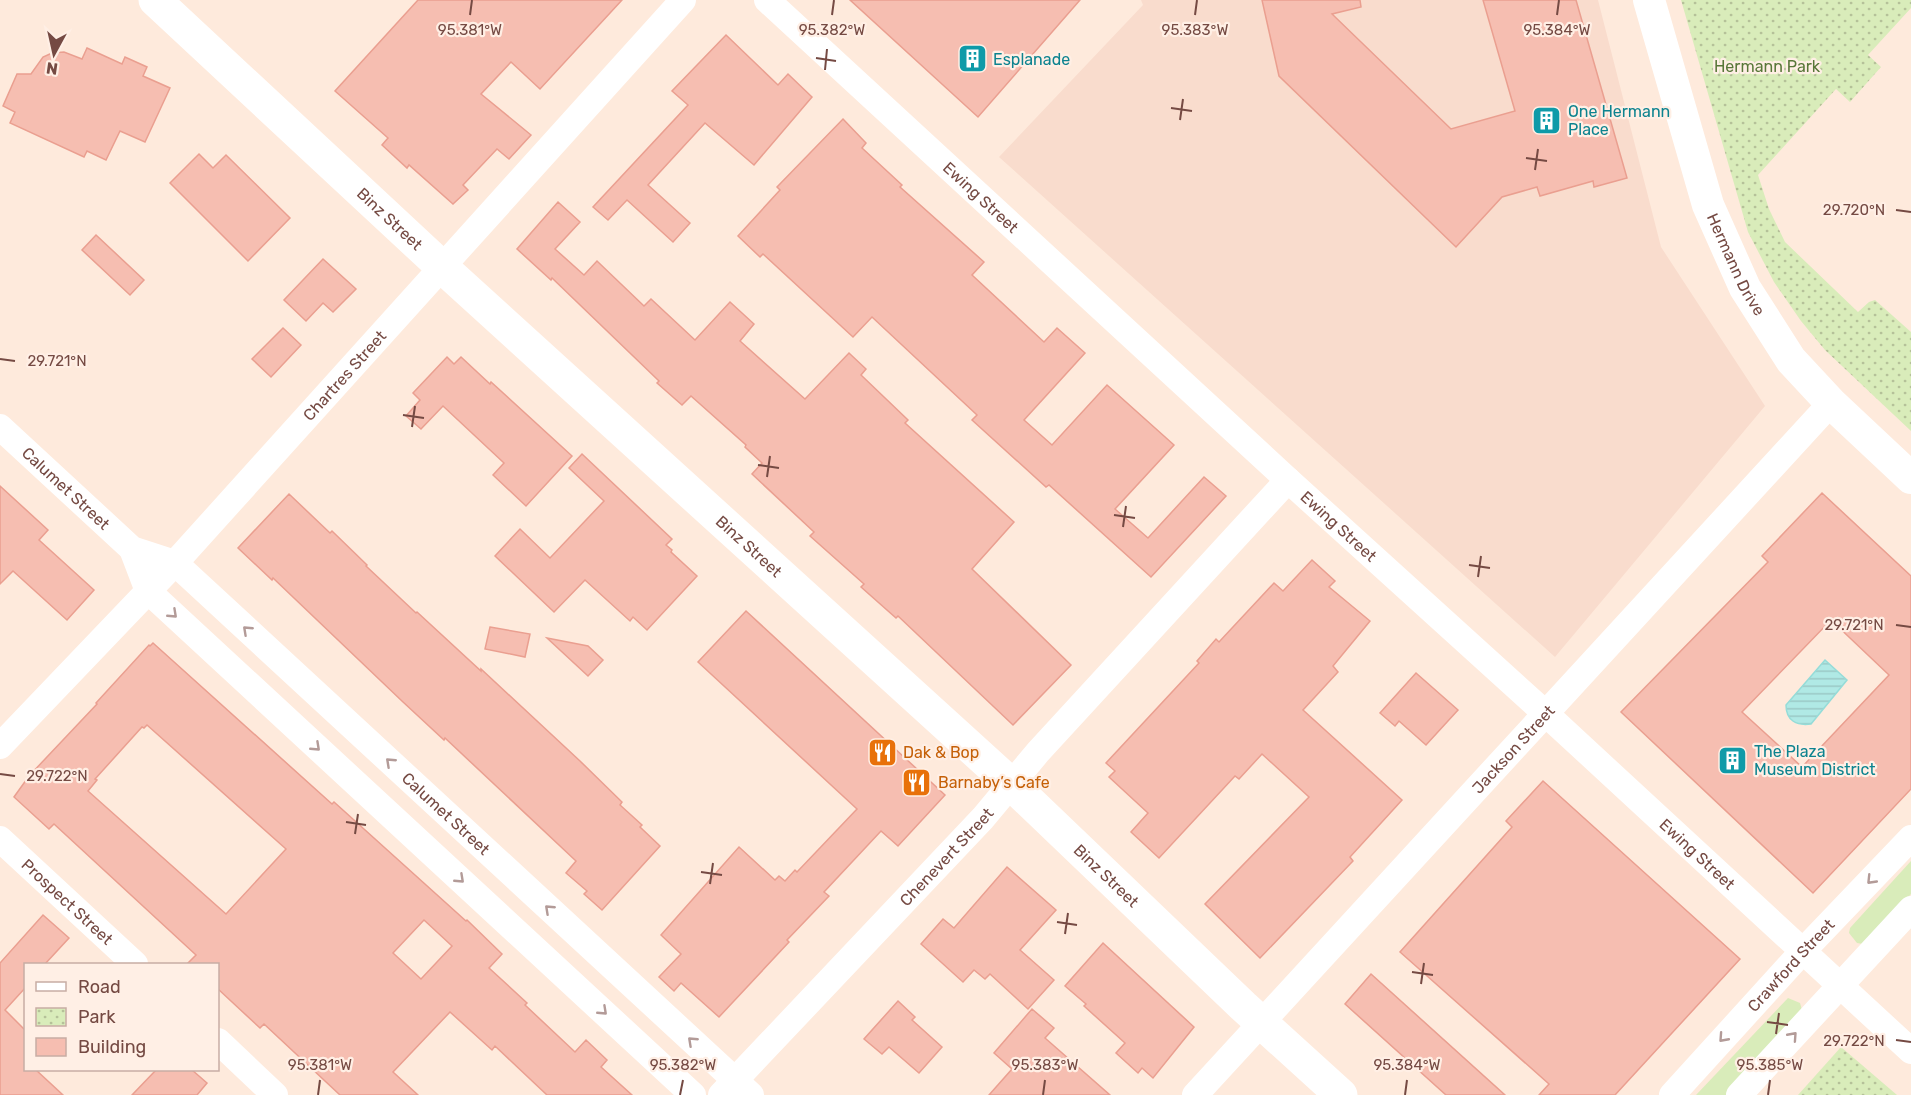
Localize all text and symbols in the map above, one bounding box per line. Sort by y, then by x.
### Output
text: 95.381°W [438,21,502,39]
text: 95.382°W [799,21,865,39]
text: 95.383°W [1162,21,1228,39]
text: 95.384°W [1523,21,1591,39]
north arrow [24,24,84,84]
building icon: Esplanade [956,43,988,75]
place label: Esplanade [993,50,1070,69]
park label: Hermann Park [1714,57,1821,76]
text: N [45,58,59,79]
place label: One Hermann Place [1568,102,1670,139]
building icon: One Hermann Place [1531,104,1563,136]
street label: Ewing Street [939,158,1023,237]
street label: Binz Street [353,184,427,254]
text: 29.720°N [1823,201,1885,219]
street label: Hermann Drive [1703,210,1769,319]
street label: Chartres Street [299,326,390,424]
text: 29.721°N [27,352,87,370]
street label: Calumet Street [18,443,114,533]
street label: Ewing Street [1297,487,1381,565]
street label: Binz Street [712,511,786,581]
one-way arrow [166,607,177,618]
text: 29.721°N [1824,616,1884,634]
one-way arrow [243,626,254,637]
street label: Jackson Street [1468,701,1558,797]
restaurant icon: Dak & Bop [866,736,898,768]
one-way arrow [309,739,320,750]
place label: The Plaza Museum District [1754,742,1876,779]
place label: Dak & Bop [903,743,979,762]
building icon: The Plaza Museum District [1717,744,1749,776]
one-way arrow [386,758,397,769]
restaurant icon: Barnaby’s Cafe [901,766,933,798]
text: 29.722°N [26,767,88,785]
street label: Calumet Street [398,768,494,859]
place label: Barnaby’s Cafe [938,773,1050,792]
street label: Chenevert Street [896,804,997,910]
street label: Ewing Street [1656,814,1739,893]
street label: Binz Street [1070,840,1143,911]
street label: Prospect Street [18,855,117,948]
one-way arrow [453,872,463,883]
one-way arrow [1867,873,1878,884]
one-way arrow [545,905,556,916]
street label: Crawford Street [1743,915,1838,1015]
legend [24,963,219,1071]
text: Road [78,976,121,998]
one-way arrow [596,1004,607,1015]
text: Park [78,1006,116,1028]
one-way arrow [1719,1032,1730,1042]
one-way arrow [1786,1032,1797,1043]
text: 29.722°N [1823,1032,1885,1050]
text: Building [78,1036,146,1058]
one-way arrow [688,1037,699,1048]
text: 95.381°W [288,1056,352,1074]
text: 95.382°W [650,1056,716,1074]
text: 95.383°W [1012,1056,1078,1074]
text: 95.384°W [1373,1056,1441,1074]
text: 95.385°W [1737,1056,1803,1074]

